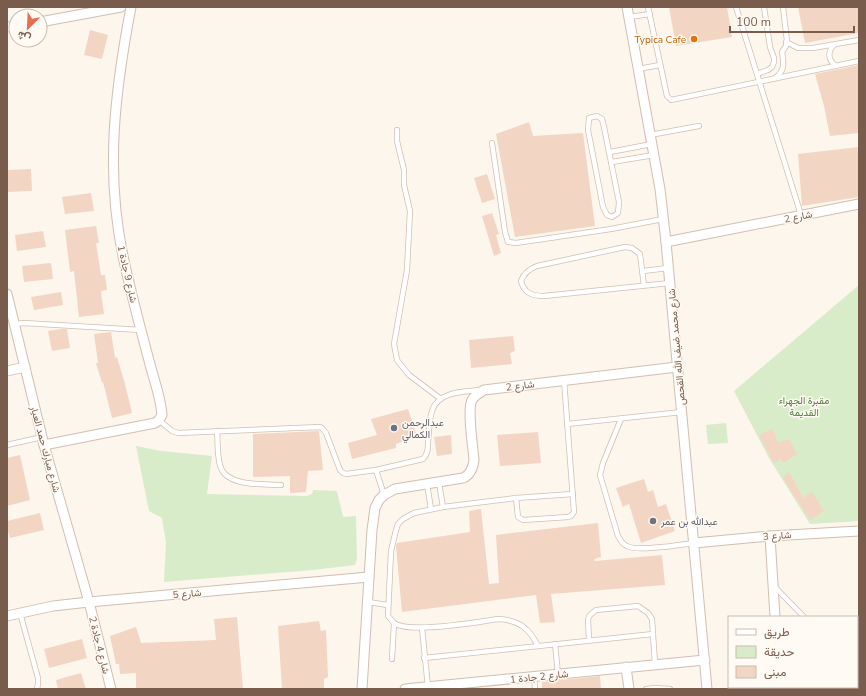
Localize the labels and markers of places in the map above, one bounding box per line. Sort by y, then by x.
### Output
place label: Typica Cafe [635,33,686,47]
marker: Typica Cafe [689,34,699,44]
place label: عبدالرحمن الكمالي [402,416,444,443]
marker: عبدالرحمن الكمالي [389,423,399,433]
place label: عبدالله بن عمر [660,515,718,529]
marker: عبدالله بن عمر [648,516,658,526]

